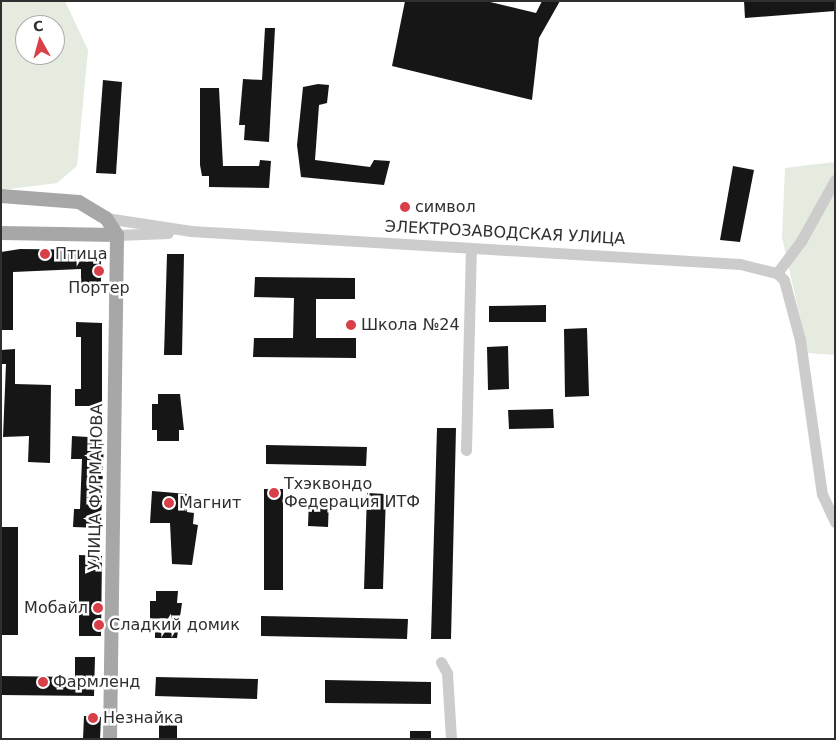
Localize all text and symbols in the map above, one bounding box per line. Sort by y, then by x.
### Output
north arrow [15,15,65,65]
text: С [32,18,44,35]
place label: символ [415,197,476,217]
marker: символ [399,201,411,213]
street label: ЭЛЕКТРОЗАВОДСКАЯ УЛИЦА [384,217,626,249]
place label: Птица [55,244,107,264]
marker: Птица [39,248,51,260]
marker: Портер [93,265,105,277]
place label: Портер [68,278,130,298]
place label: Школа №24 [361,315,460,335]
marker: Школа №24 [345,319,357,331]
street label: УЛИЦА ФУРМАНОВА [85,404,107,570]
place label: Тхэквондо Федерация ИТФ [284,474,420,512]
marker: Тхэквондо Федерация ИТФ [268,487,280,499]
place label: Магнит [179,493,241,513]
marker: Магнит [163,497,175,509]
place label: Мобайл [24,598,88,618]
marker: Мобайл [92,602,104,614]
place label: Сладкий домик [109,615,240,635]
marker: Сладкий домик [93,619,105,631]
place label: Фармленд [53,672,140,692]
marker: Фармленд [37,676,49,688]
place label: Незнайка [103,708,184,728]
marker: Незнайка [87,712,99,724]

